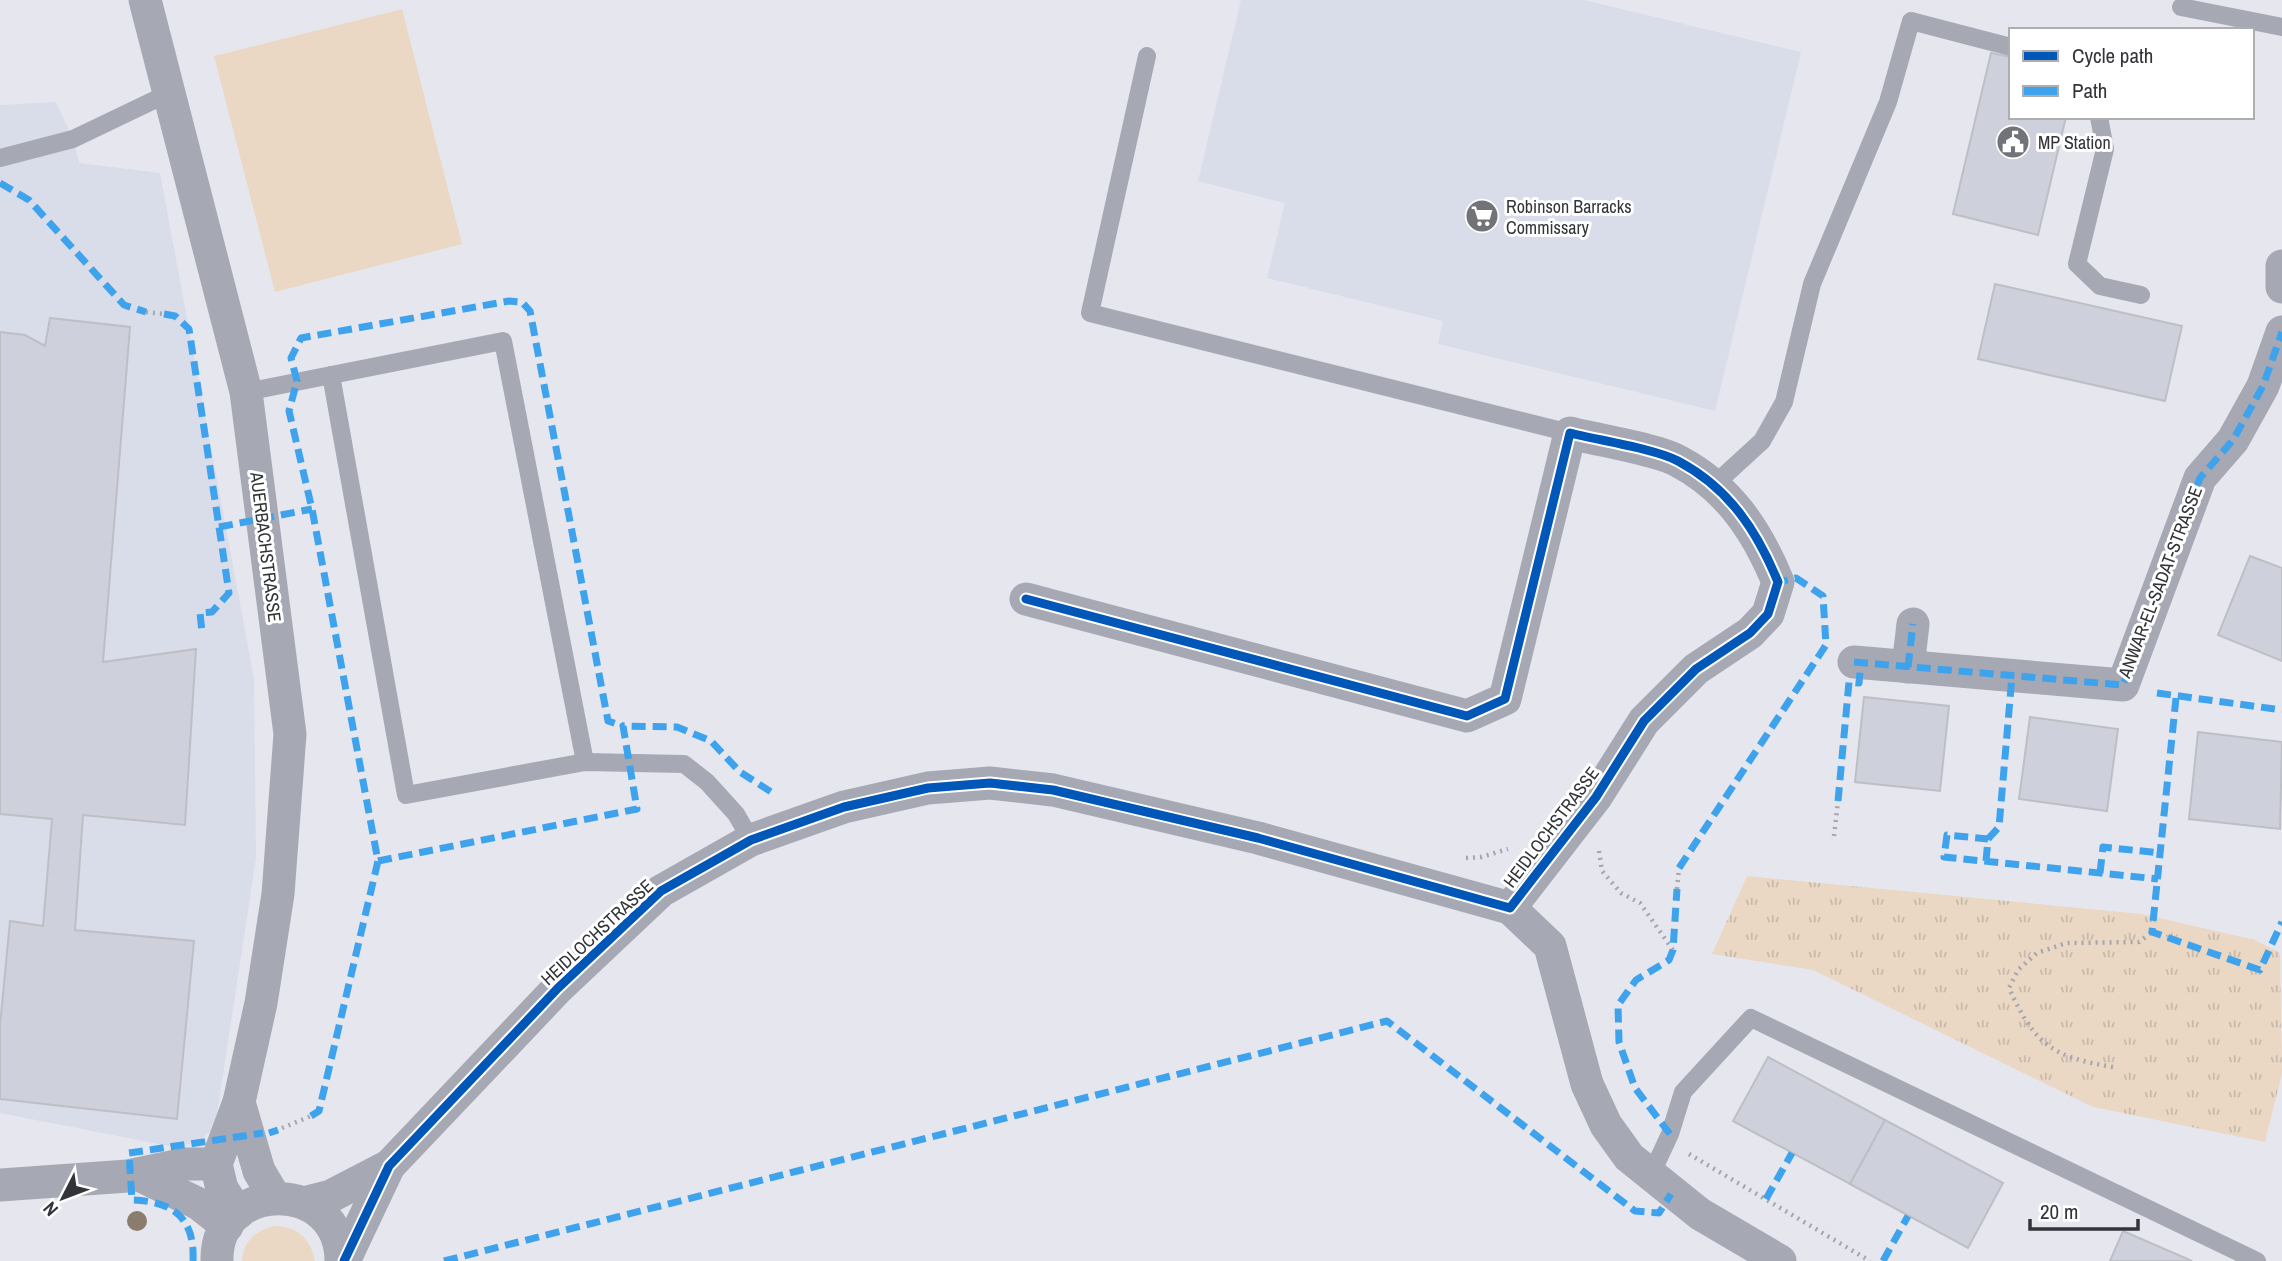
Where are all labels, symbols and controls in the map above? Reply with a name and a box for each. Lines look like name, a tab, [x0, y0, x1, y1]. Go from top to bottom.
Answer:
legend	[2009, 28, 2254, 119]
text: Cycle path	[2072, 41, 2153, 70]
text: Path	[2072, 76, 2107, 105]
public building icon: MP Station	[1994, 123, 2032, 161]
place label: MP Station	[2038, 130, 2111, 155]
place label: Robinson Barracks Commissary	[1506, 194, 1632, 240]
supermarket icon: Robinson Barracks Commissary	[1463, 197, 1501, 235]
street label: AUERBACHSTRASSE	[244, 470, 288, 623]
street label: ANWAR-EL-SADAT-STRASSE	[2112, 483, 2208, 682]
street label: HEIDLOCHSTRASSE	[1497, 762, 1605, 892]
street label: HEIDLOCHSTRASSE	[535, 873, 659, 991]
north arrow	[28, 1163, 98, 1233]
scale bar	[2030, 1188, 2138, 1232]
text: N	[37, 1196, 64, 1222]
text: 20 m	[2040, 1197, 2078, 1226]

